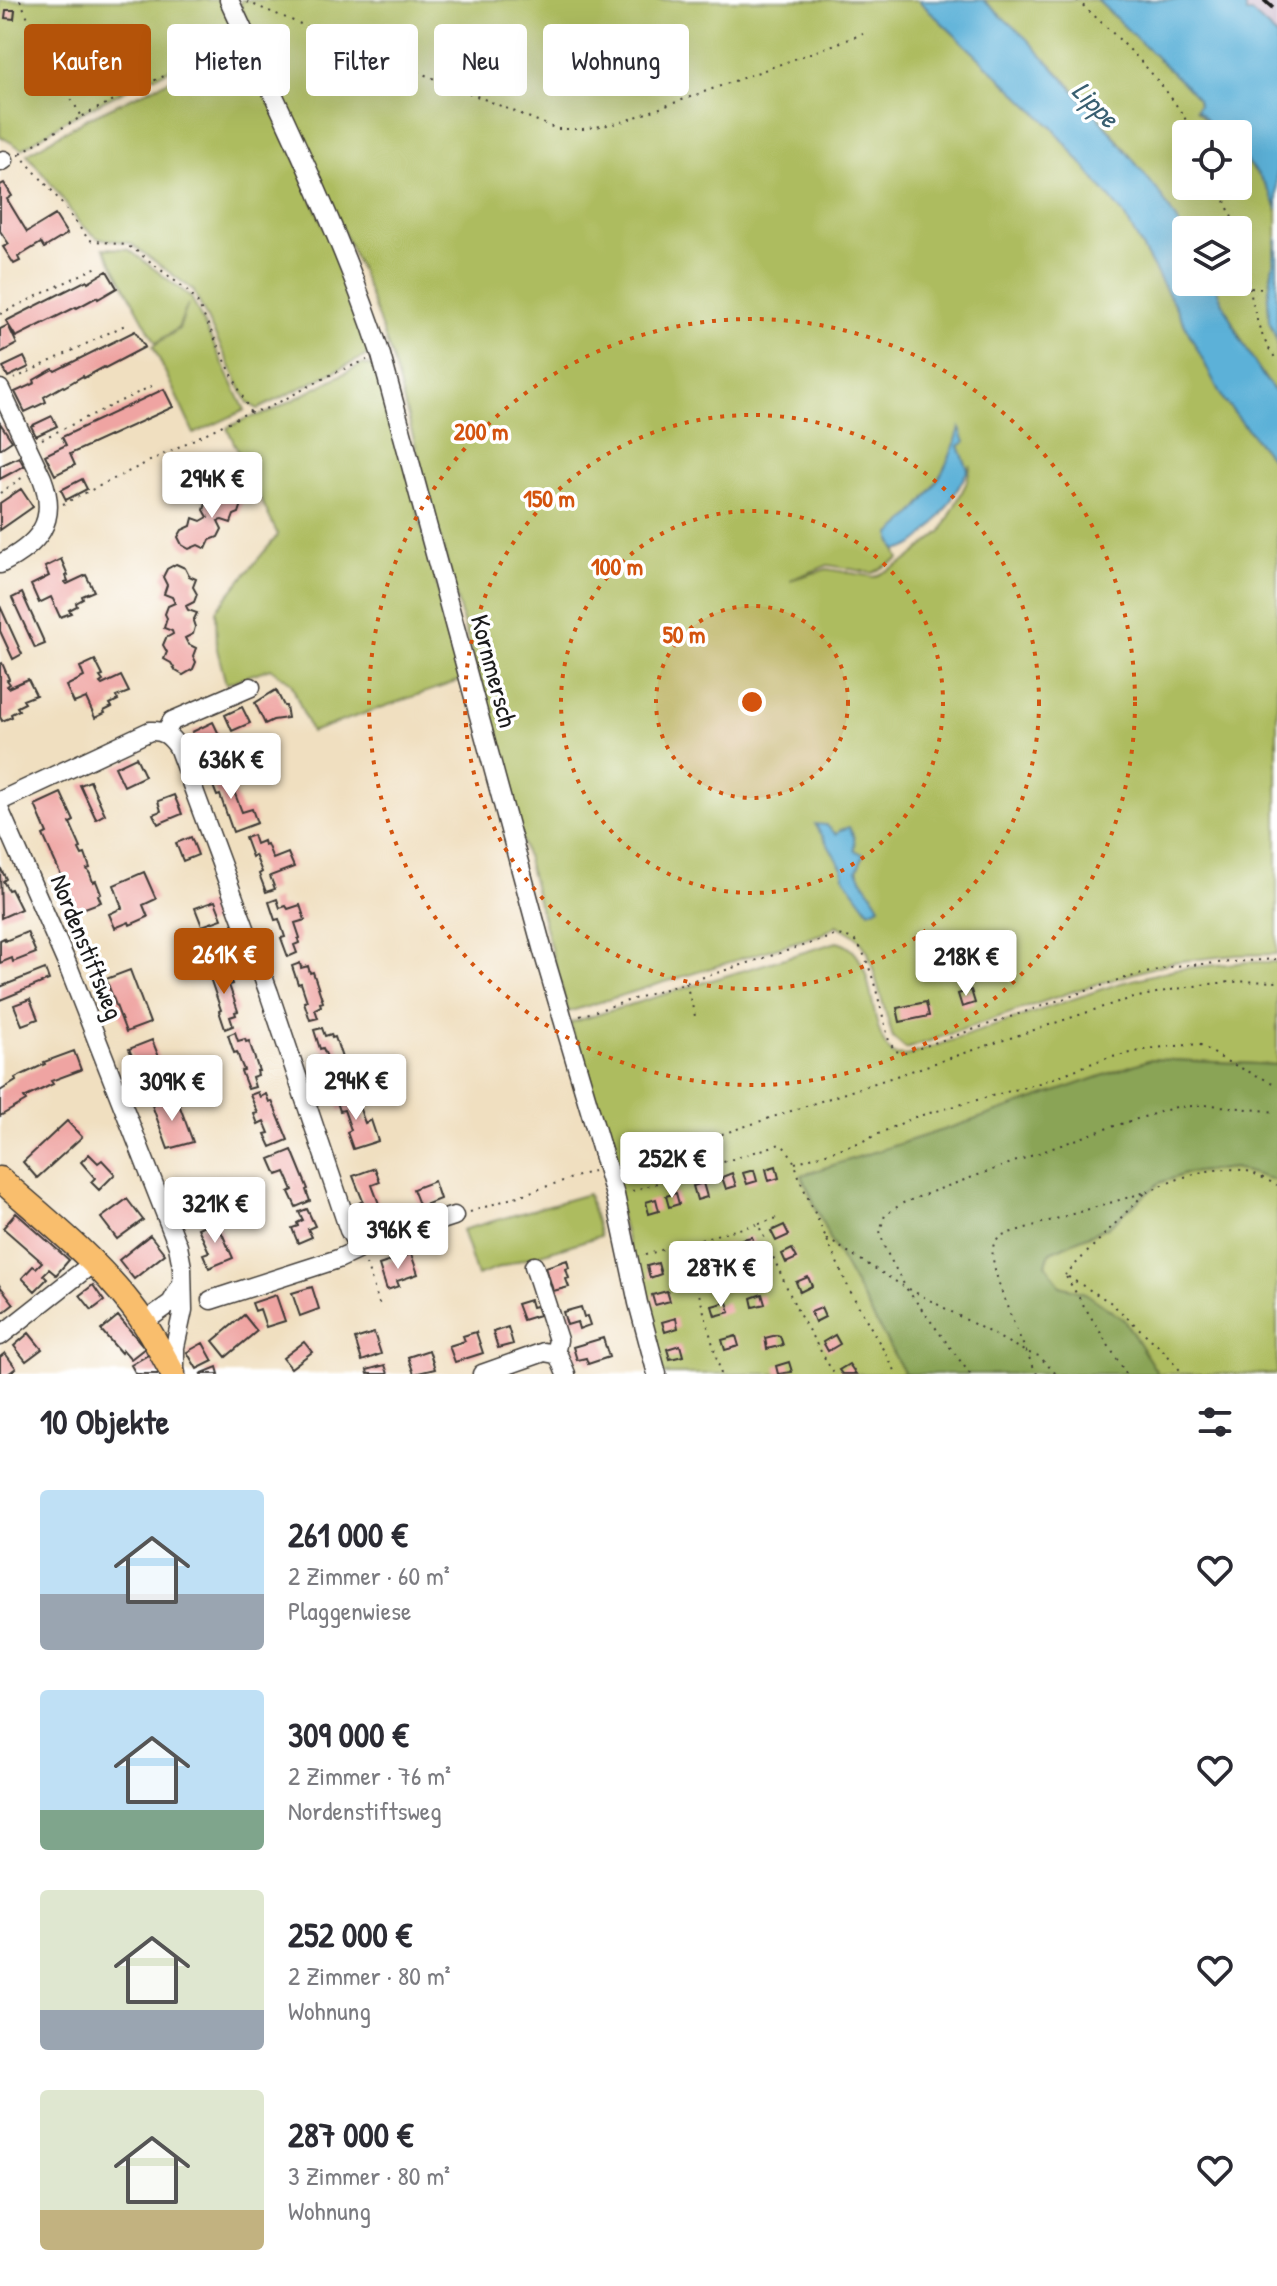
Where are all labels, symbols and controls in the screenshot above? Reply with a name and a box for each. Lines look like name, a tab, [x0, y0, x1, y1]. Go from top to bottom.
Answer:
chip: Kaufen	[24, 24, 151, 96]
chip: Mieten	[167, 24, 290, 96]
chip: Filter	[306, 24, 418, 96]
chip: Neu	[434, 24, 527, 96]
chip: Wohnung	[543, 24, 689, 96]
water label: Lippe	[1064, 72, 1129, 137]
map controls	[1172, 120, 1252, 296]
button: locate	[1172, 120, 1252, 200]
button: layers	[1172, 216, 1252, 296]
text: 200 m	[454, 415, 508, 447]
pin: 294K €	[147, 452, 277, 520]
text: 294K €	[180, 460, 244, 495]
text: 150 m	[523, 482, 575, 514]
text: 100 m	[591, 550, 643, 582]
street label: Kornmersch	[463, 611, 526, 731]
text: 50 m	[663, 618, 705, 650]
centre of rings	[738, 688, 766, 716]
pin: 636K €	[166, 733, 296, 801]
text: 636K €	[199, 741, 263, 776]
street label: Nordenstiftsweg	[42, 869, 132, 1025]
pin: 261K €	[159, 928, 289, 996]
pin: 218K €	[901, 930, 1031, 998]
text: 261K €	[192, 936, 256, 971]
text: 218K €	[934, 938, 998, 973]
pin: 294K €	[291, 1054, 421, 1122]
pin: 309K €	[107, 1055, 237, 1123]
text: 294K €	[324, 1062, 388, 1097]
text: 309K €	[140, 1063, 204, 1098]
pin: 252K €	[607, 1132, 737, 1200]
text: 252K €	[638, 1140, 706, 1175]
pin: 321K €	[150, 1177, 280, 1245]
text: 321K €	[182, 1185, 248, 1220]
pin: 396K €	[333, 1203, 463, 1271]
text: 396K €	[366, 1211, 430, 1246]
pin: 287K €	[656, 1241, 786, 1309]
text: 287K €	[687, 1249, 755, 1284]
text: 10 Objekte	[40, 1399, 169, 1445]
icon: filters	[1193, 1400, 1237, 1444]
text: 261 000 €	[288, 1512, 408, 1558]
icon: home	[104, 1522, 200, 1618]
icon: heart	[1193, 1548, 1237, 1592]
text: 2 Zimmer · 60 m²	[288, 1558, 450, 1593]
text: Plaggenwiese	[288, 1593, 411, 1628]
text: 309 000 €	[288, 1712, 409, 1758]
icon: home	[104, 1722, 200, 1818]
icon: heart	[1193, 1748, 1237, 1792]
text: 2 Zimmer · 76 m²	[288, 1758, 451, 1793]
text: Nordenstiftsweg	[288, 1793, 442, 1828]
text: 252 000 €	[288, 1912, 412, 1958]
icon: home	[104, 1922, 200, 2018]
icon: heart	[1193, 1948, 1237, 1992]
text: 2 Zimmer · 80 m²	[288, 1958, 451, 1993]
text: Wohnung	[288, 1993, 371, 2028]
text: 287 000 €	[288, 2112, 413, 2158]
icon: home	[104, 2122, 200, 2218]
icon: heart	[1193, 2148, 1237, 2192]
text: 3 Zimmer · 80 m²	[288, 2158, 450, 2193]
text: Wohnung	[288, 2193, 371, 2228]

